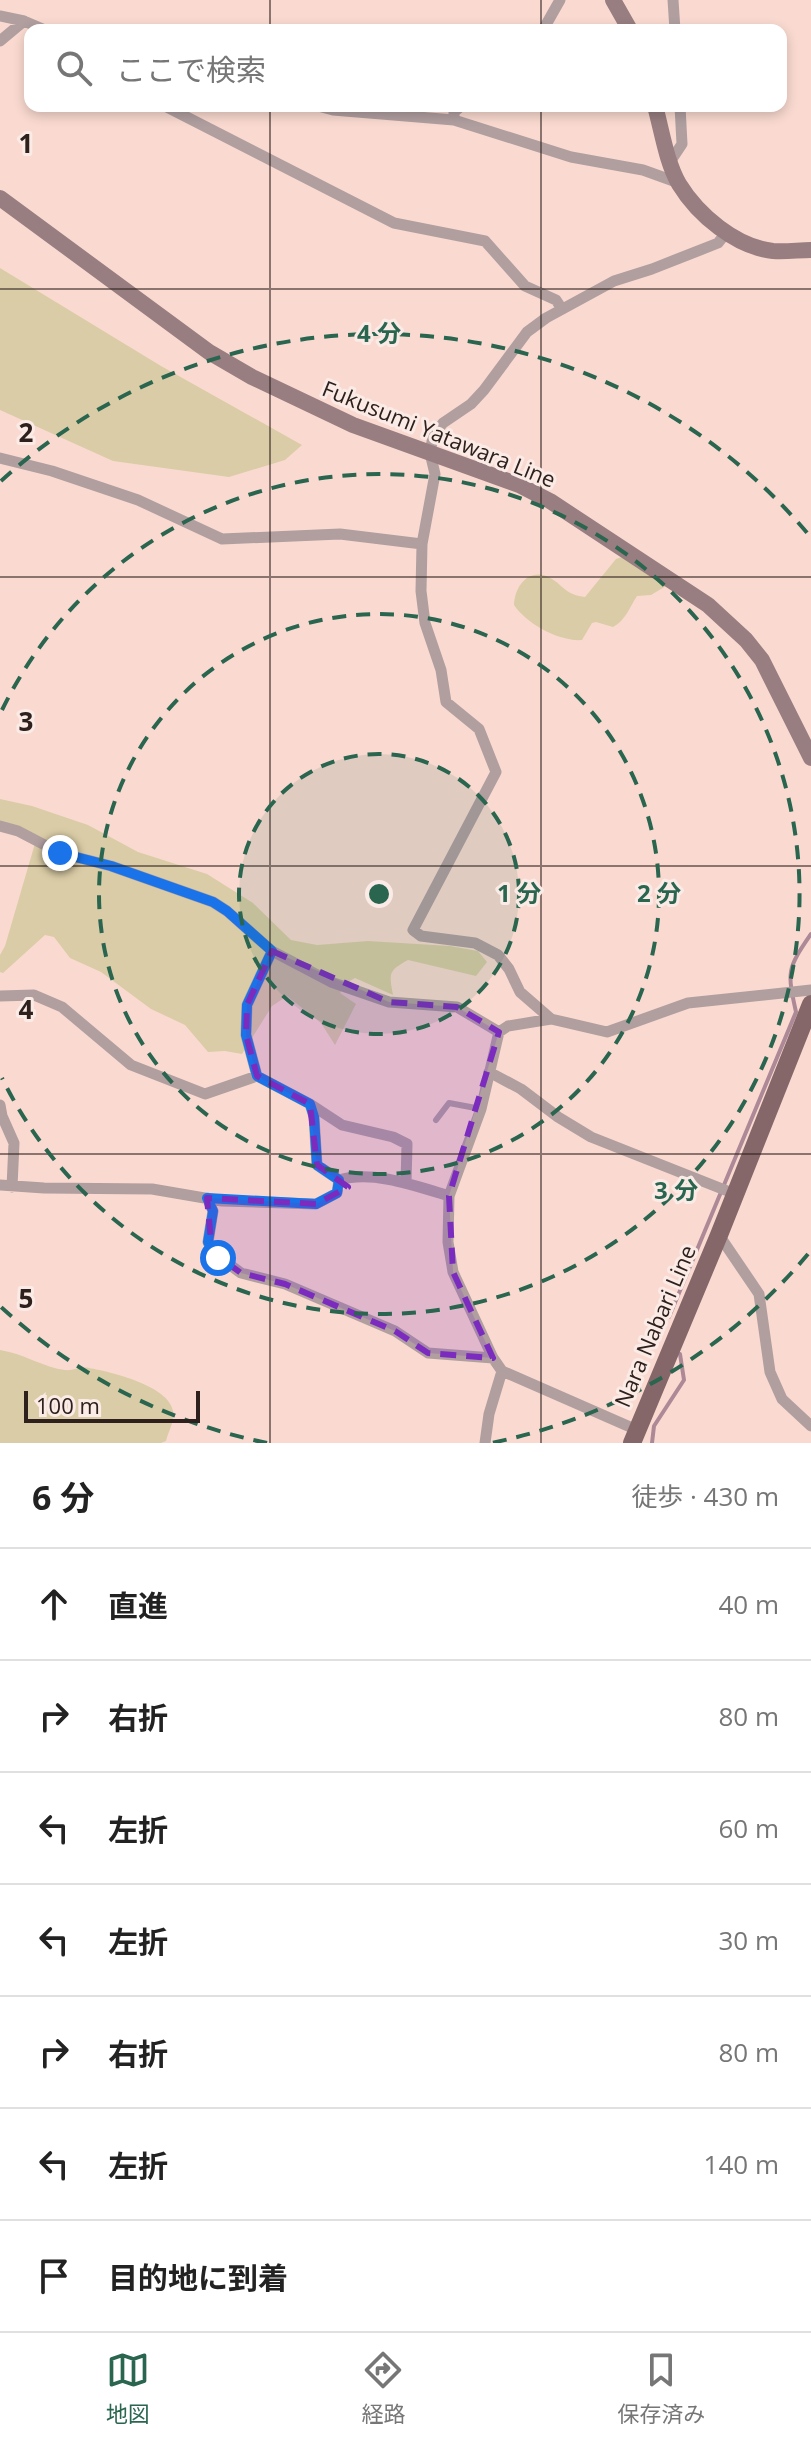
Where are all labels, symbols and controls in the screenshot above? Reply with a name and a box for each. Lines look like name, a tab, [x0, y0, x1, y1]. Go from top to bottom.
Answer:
search box	[24, 24, 787, 112]
icon: search	[52, 46, 96, 90]
text: ここで検索	[116, 49, 266, 90]
text: 1	[19, 125, 33, 161]
text: 4 分	[357, 316, 401, 349]
street label: Fukusumi Yatawara Line	[318, 372, 561, 494]
text: 2	[19, 414, 34, 450]
text: 3	[19, 703, 33, 739]
route end	[42, 835, 78, 871]
text: 1 分	[497, 876, 541, 909]
text: 2 分	[637, 876, 681, 909]
centre of rings	[365, 880, 393, 908]
text: 4	[19, 991, 34, 1027]
text: 3 分	[654, 1173, 698, 1206]
route start	[200, 1240, 236, 1276]
street label: Nara Nabari Line	[606, 1240, 702, 1411]
text: 5	[19, 1280, 33, 1316]
scale bar	[24, 1387, 200, 1423]
text: 100 m	[36, 1390, 100, 1420]
text: 6 分	[32, 1474, 94, 1520]
text: 徒歩 · 430 m	[631, 1478, 779, 1514]
icon: ahead	[32, 1582, 76, 1626]
text: 直進	[108, 1585, 168, 1626]
text: 40 m	[718, 1586, 779, 1622]
icon: right	[32, 1694, 76, 1738]
text: 右折	[108, 1697, 168, 1738]
text: 80 m	[718, 1698, 779, 1734]
icon: left	[32, 1806, 76, 1850]
text: 左折	[108, 1809, 168, 1850]
text: 60 m	[718, 1810, 779, 1846]
icon: left	[32, 1918, 76, 1962]
text: 左折	[108, 1921, 168, 1962]
text: 30 m	[718, 1922, 779, 1958]
icon: right	[32, 2030, 76, 2074]
text: 右折	[108, 2033, 168, 2074]
text: 80 m	[718, 2034, 779, 2070]
icon: left	[32, 2142, 76, 2186]
text: 左折	[108, 2145, 168, 2186]
text: 140 m	[704, 2146, 779, 2182]
icon: arrive	[32, 2254, 76, 2298]
text: 目的地に到着	[108, 2257, 288, 2298]
tab: 地図	[106, 2348, 150, 2428]
tab: 経路	[361, 2348, 405, 2428]
tab: 保存済み	[617, 2348, 705, 2428]

